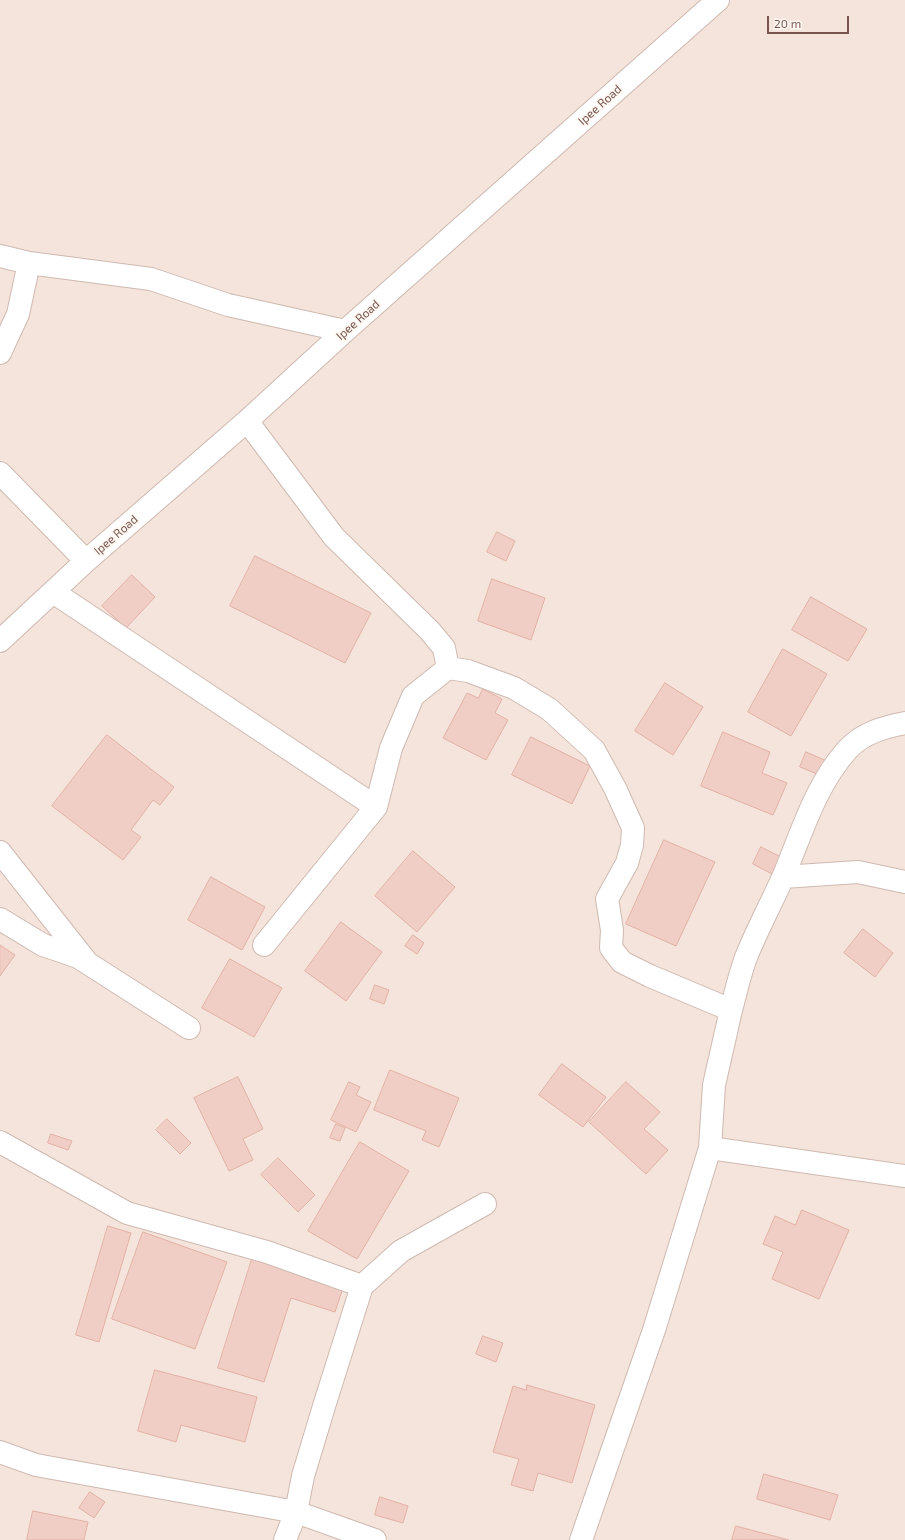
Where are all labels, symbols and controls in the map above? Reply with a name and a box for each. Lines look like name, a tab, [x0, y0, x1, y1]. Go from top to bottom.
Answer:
scale bar	[769, 8, 851, 34]
text: 20 m	[774, 16, 801, 30]
street label: Ipee Road	[575, 82, 625, 128]
street label: Ipee Road	[333, 297, 383, 343]
street label: Ipee Road	[91, 512, 141, 558]

